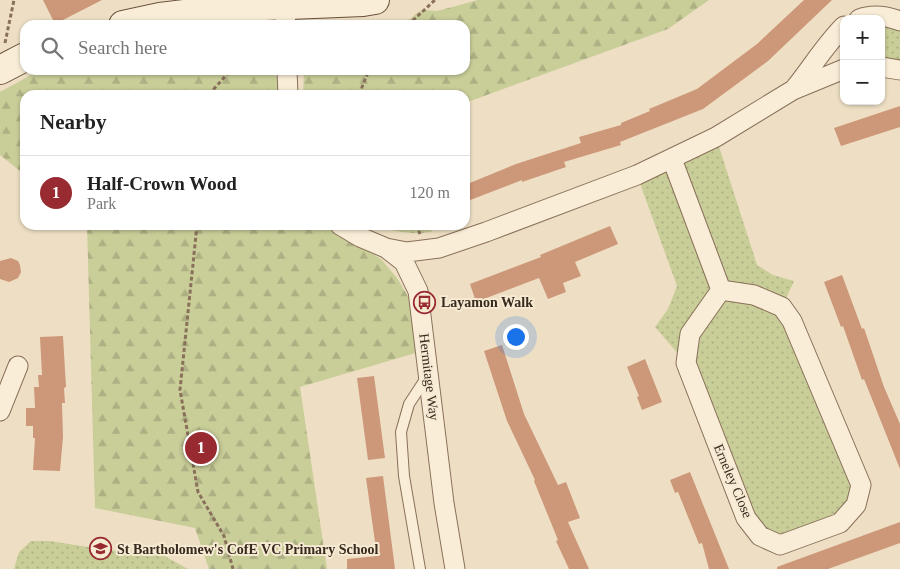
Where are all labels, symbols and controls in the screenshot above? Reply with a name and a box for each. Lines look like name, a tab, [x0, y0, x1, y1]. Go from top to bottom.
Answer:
map controls	[840, 15, 885, 105]
button: +	[840, 15, 885, 60]
search box	[20, 20, 470, 75]
icon: search	[38, 34, 66, 62]
text: Search here	[78, 37, 167, 58]
button: −	[840, 60, 885, 105]
text: Nearby	[40, 110, 107, 134]
text: Half-Crown Wood	[87, 173, 237, 194]
text: 1	[52, 184, 60, 201]
text: 120 m	[410, 184, 450, 201]
text: Park	[87, 195, 116, 212]
bus stop icon: Layamon Walk	[413, 290, 437, 314]
place label: Layamon Walk	[441, 295, 533, 310]
your location	[503, 324, 529, 350]
street label: Hermitage Way	[416, 333, 442, 421]
pin: 1	[185, 429, 217, 467]
street label: Erneley Close	[711, 442, 755, 520]
school or university icon: St Bartholomew's CofE VC Primary School	[89, 537, 113, 561]
place label: St Bartholomew's CofE VC Primary School	[117, 542, 379, 557]

